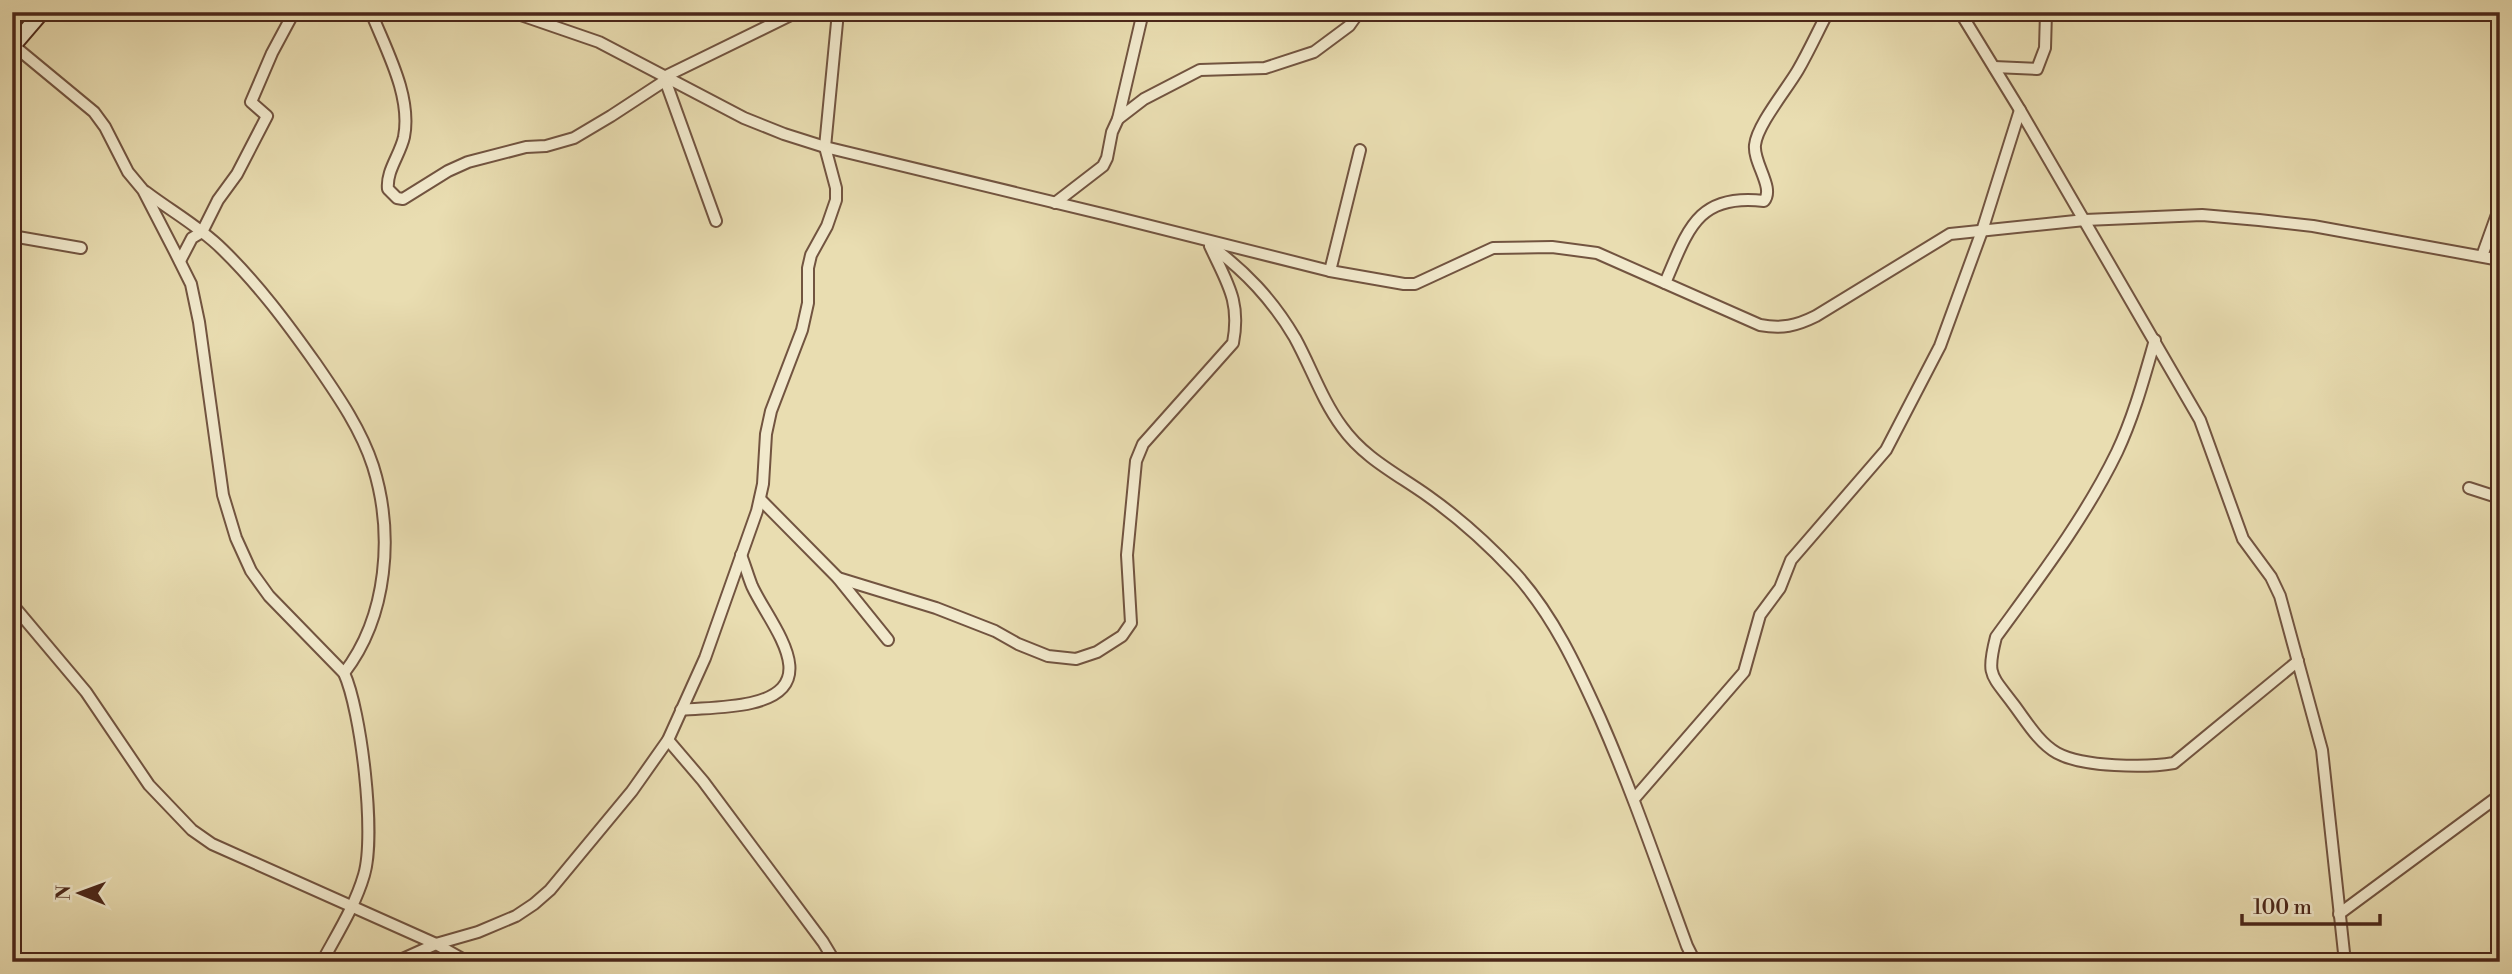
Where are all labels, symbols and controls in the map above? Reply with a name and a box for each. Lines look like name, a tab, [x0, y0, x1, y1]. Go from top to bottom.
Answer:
north arrow	[46, 858, 116, 928]
scale bar	[2242, 883, 2381, 927]
text: N	[52, 885, 76, 900]
text: 100 m	[2253, 895, 2312, 921]

